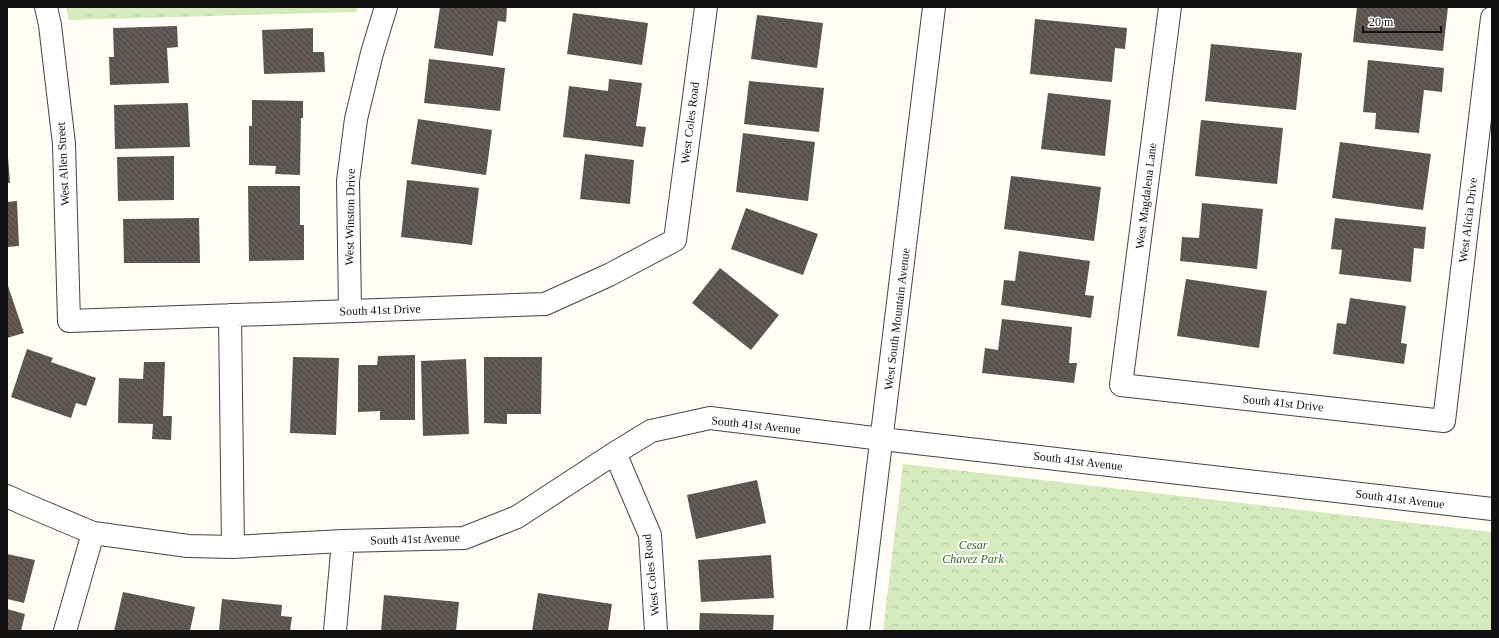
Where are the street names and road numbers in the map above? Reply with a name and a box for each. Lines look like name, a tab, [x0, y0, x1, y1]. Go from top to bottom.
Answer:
street label: West Coles Road	[678, 81, 702, 165]
street label: West Allen Street	[54, 121, 72, 206]
street label: West Magdalena Lane	[1133, 142, 1159, 250]
street label: West Winston Drive	[342, 168, 358, 266]
street label: West Alicia Drive	[1456, 177, 1480, 263]
street label: West South Mountain Avenue	[881, 247, 913, 391]
street label: South 41st Drive	[339, 302, 421, 318]
street label: South 41st Drive	[1242, 392, 1324, 414]
street label: South 41st Avenue	[711, 413, 801, 437]
street label: South 41st Avenue	[1033, 449, 1123, 473]
street label: South 41st Avenue	[1355, 487, 1445, 511]
street label: South 41st Avenue	[370, 530, 460, 548]
street label: West Coles Road	[640, 533, 662, 617]

